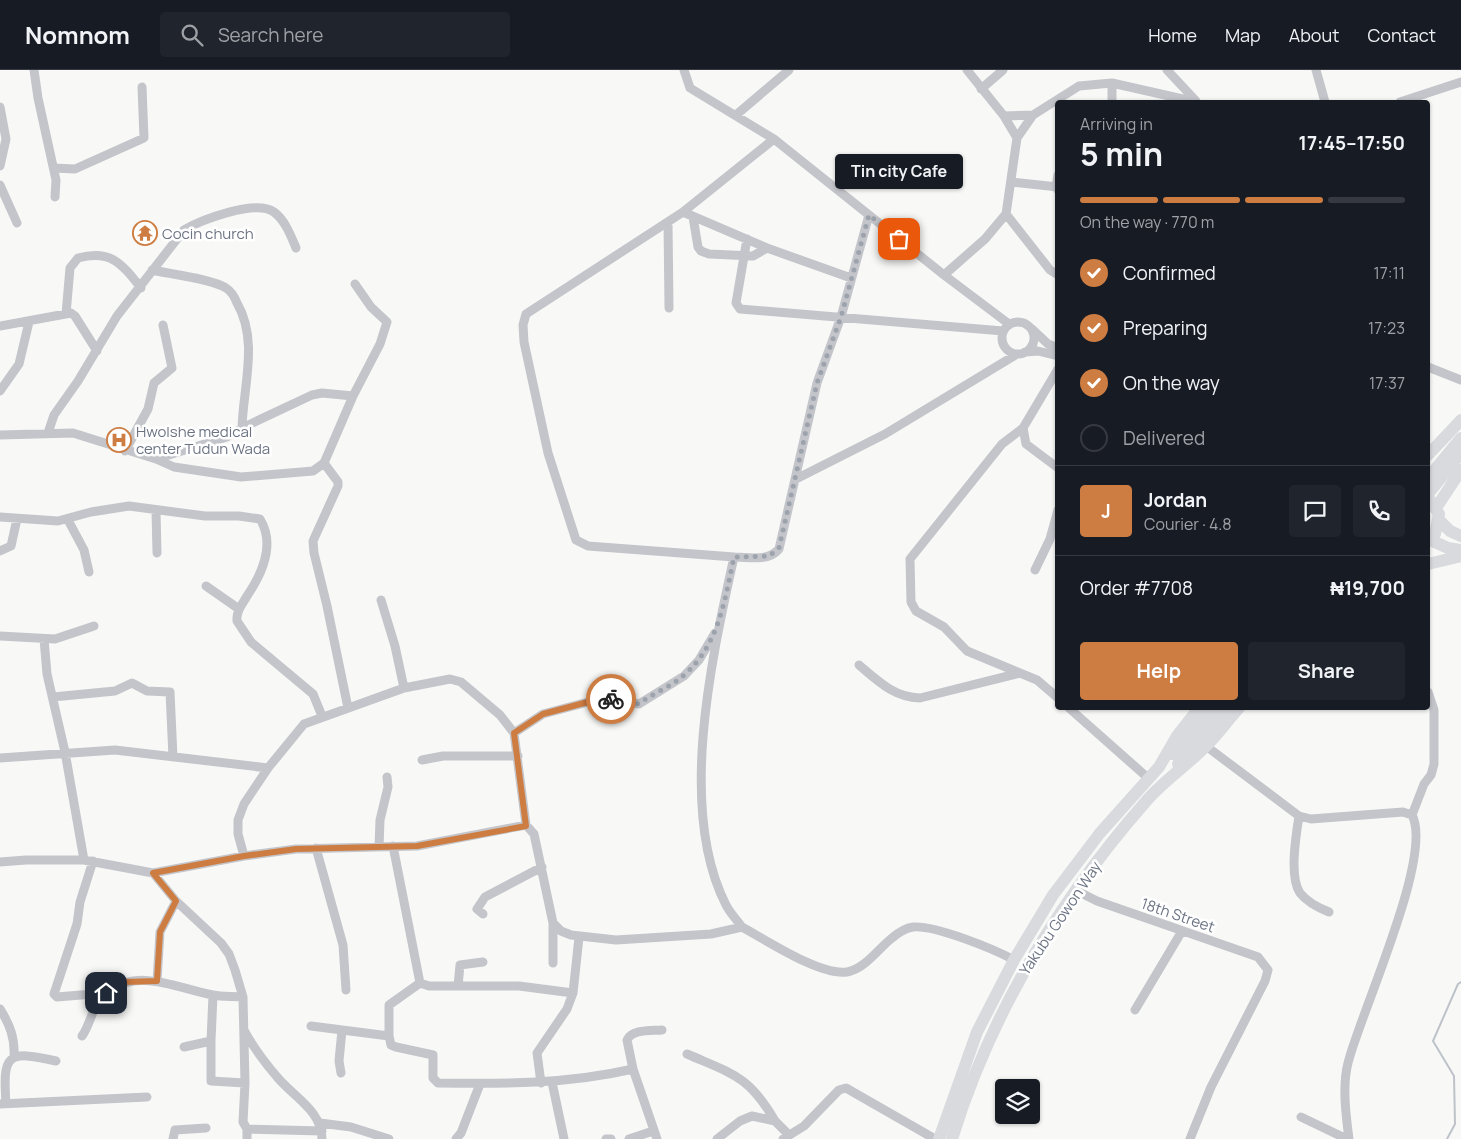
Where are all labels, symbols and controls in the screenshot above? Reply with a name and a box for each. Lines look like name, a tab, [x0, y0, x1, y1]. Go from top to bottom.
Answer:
search box	[160, 12, 510, 57]
text: Nomnom	[25, 18, 130, 51]
icon: search	[178, 21, 206, 49]
text: Search here	[218, 22, 323, 48]
text: Home	[1148, 23, 1197, 47]
text: Map	[1225, 23, 1261, 47]
text: About	[1289, 23, 1339, 47]
text: Contact	[1367, 23, 1436, 47]
text: Arriving in	[1080, 113, 1153, 135]
text: 17:45–17:50	[1299, 130, 1405, 156]
text: 5 min	[1080, 132, 1163, 176]
callout: Tin city Cafe	[835, 154, 963, 189]
text: Tin city Cafe	[851, 160, 947, 182]
text: On the way · 770 m	[1080, 211, 1214, 233]
pin	[878, 218, 920, 260]
temple icon: Cocin church	[132, 220, 158, 246]
place label: Cocin church	[162, 223, 254, 244]
icon: bag	[885, 225, 913, 253]
icon: check	[1080, 259, 1108, 287]
text: Confirmed	[1123, 260, 1216, 286]
text: 17:11	[1373, 262, 1405, 284]
icon: check	[1080, 314, 1108, 342]
text: Preparing	[1123, 315, 1208, 341]
text: 17:23	[1368, 317, 1405, 339]
icon: check	[1080, 369, 1108, 397]
text: On the way	[1123, 370, 1220, 396]
text: 17:37	[1369, 372, 1405, 394]
place label: Hwolshe medical center Tudun Wada	[136, 421, 270, 459]
text: Delivered	[1123, 425, 1205, 451]
hospital icon: Hwolshe medical center Tudun Wada	[106, 427, 132, 453]
button: chat	[1289, 485, 1341, 537]
button: phone	[1353, 485, 1405, 537]
text: Jordan	[1144, 487, 1207, 513]
text: J	[1101, 498, 1111, 524]
text: Courier · 4.8	[1144, 513, 1232, 535]
text: Order #7708	[1080, 575, 1193, 601]
text: ₦19,700	[1330, 575, 1405, 601]
button: Help	[1080, 642, 1238, 700]
button: Share	[1248, 642, 1405, 700]
courier	[586, 674, 636, 724]
icon: bike	[597, 685, 625, 713]
street label: Yakubu Gowon Way	[1014, 857, 1106, 979]
street label: 18th Street	[1138, 893, 1218, 937]
pin	[85, 972, 127, 1014]
icon: home	[92, 979, 120, 1007]
map controls	[995, 1079, 1040, 1124]
button: layers	[995, 1079, 1040, 1124]

